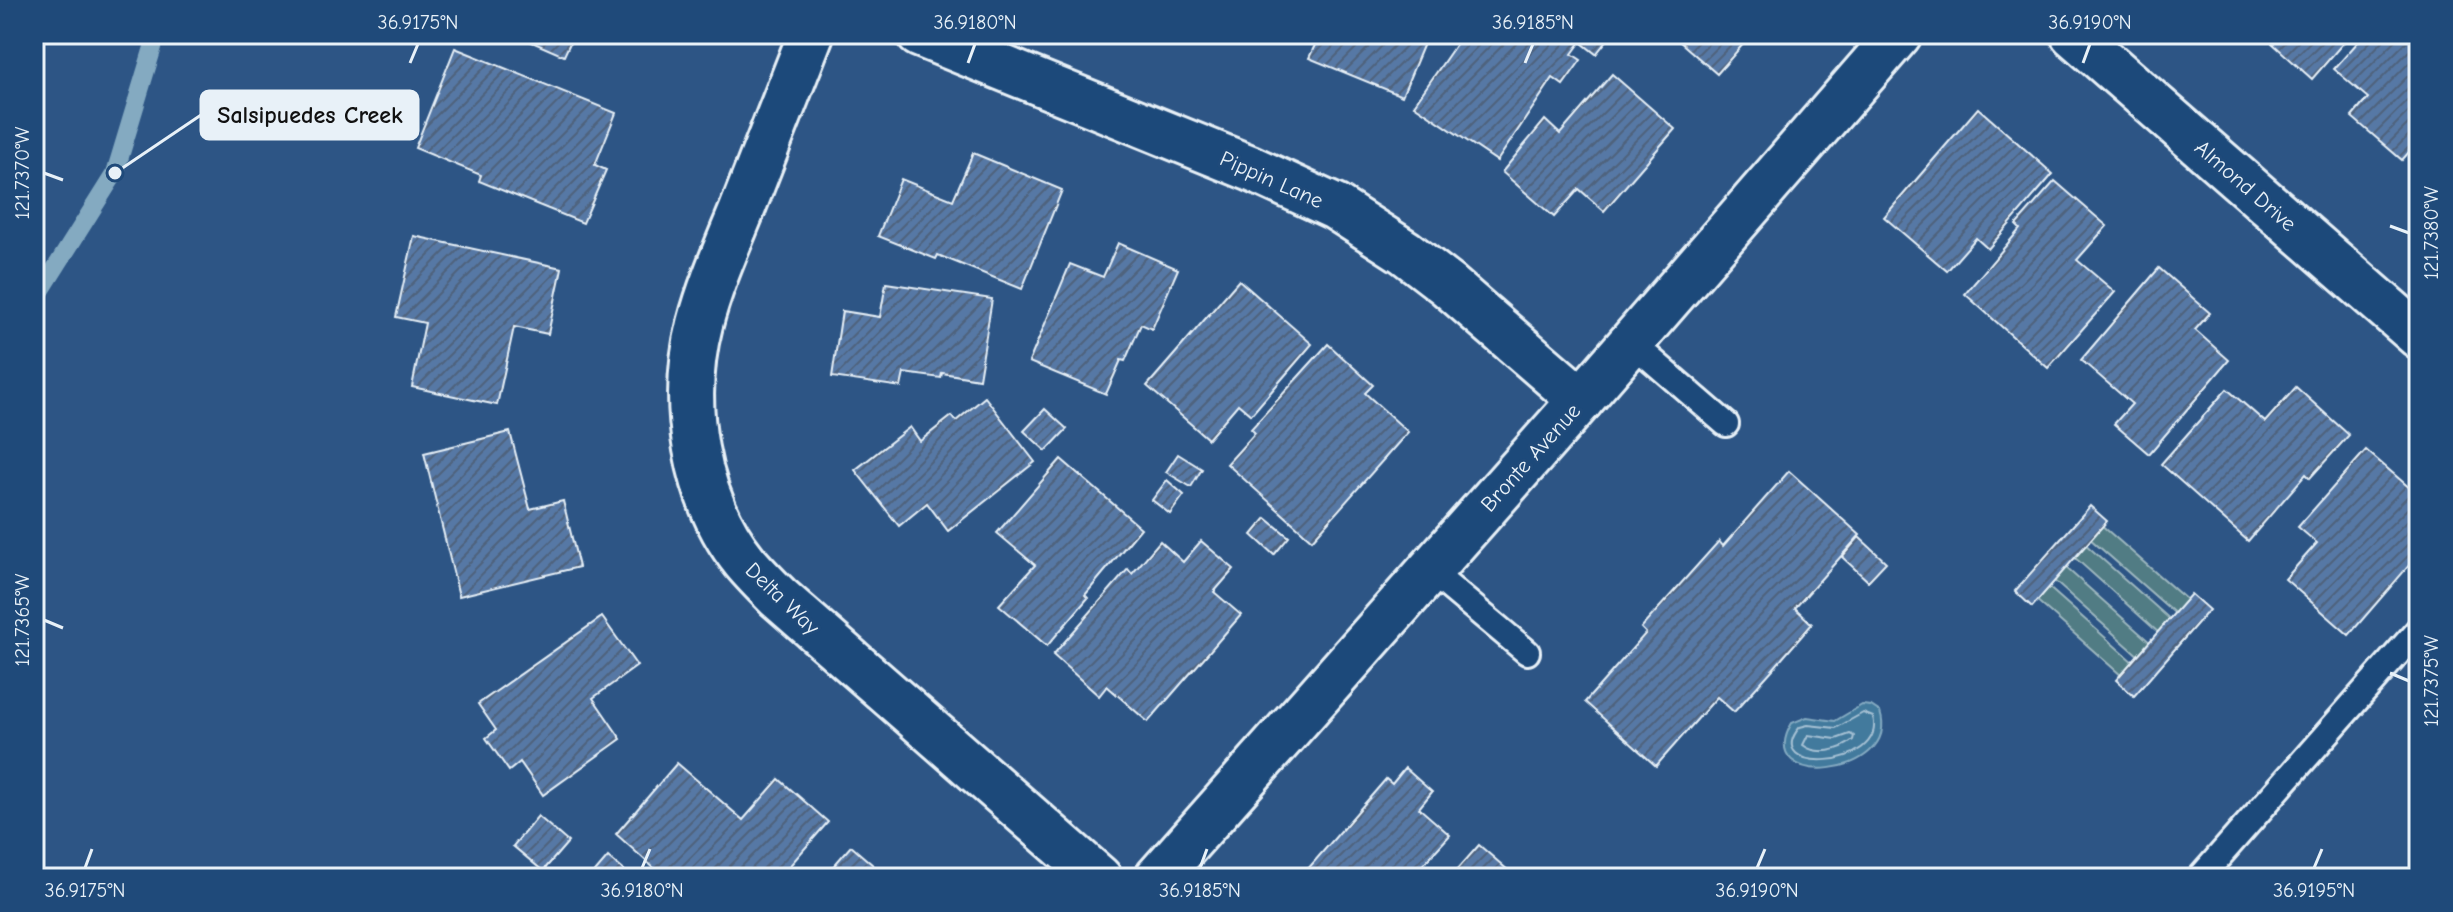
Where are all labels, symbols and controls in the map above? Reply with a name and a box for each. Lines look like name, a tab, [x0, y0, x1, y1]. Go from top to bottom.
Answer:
text: 36.9175°N	[378, 11, 458, 34]
text: 36.9180°N	[933, 11, 1017, 34]
text: 36.9185°N	[1492, 11, 1574, 34]
text: 36.9190°N	[2048, 11, 2132, 34]
callout: Salsipuedes Creek	[201, 91, 418, 139]
text: Salsipuedes Creek	[217, 101, 403, 129]
text: 121.7370°W	[11, 126, 34, 219]
street label: Almond Drive	[2189, 135, 2301, 237]
street label: Pippin Lane	[1216, 146, 1327, 214]
text: 121.7380°W	[2420, 185, 2443, 280]
street label: Bronte Avenue	[1475, 398, 1586, 517]
street label: Delta Way	[740, 557, 825, 640]
text: 121.7365°W	[11, 573, 34, 666]
text: 121.7375°W	[2420, 635, 2443, 727]
text: 36.9175°N	[45, 879, 125, 902]
text: 36.9180°N	[600, 879, 684, 902]
text: 36.9185°N	[1159, 879, 1241, 902]
text: 36.9190°N	[1715, 879, 1799, 902]
text: 36.9195°N	[2273, 879, 2355, 902]

